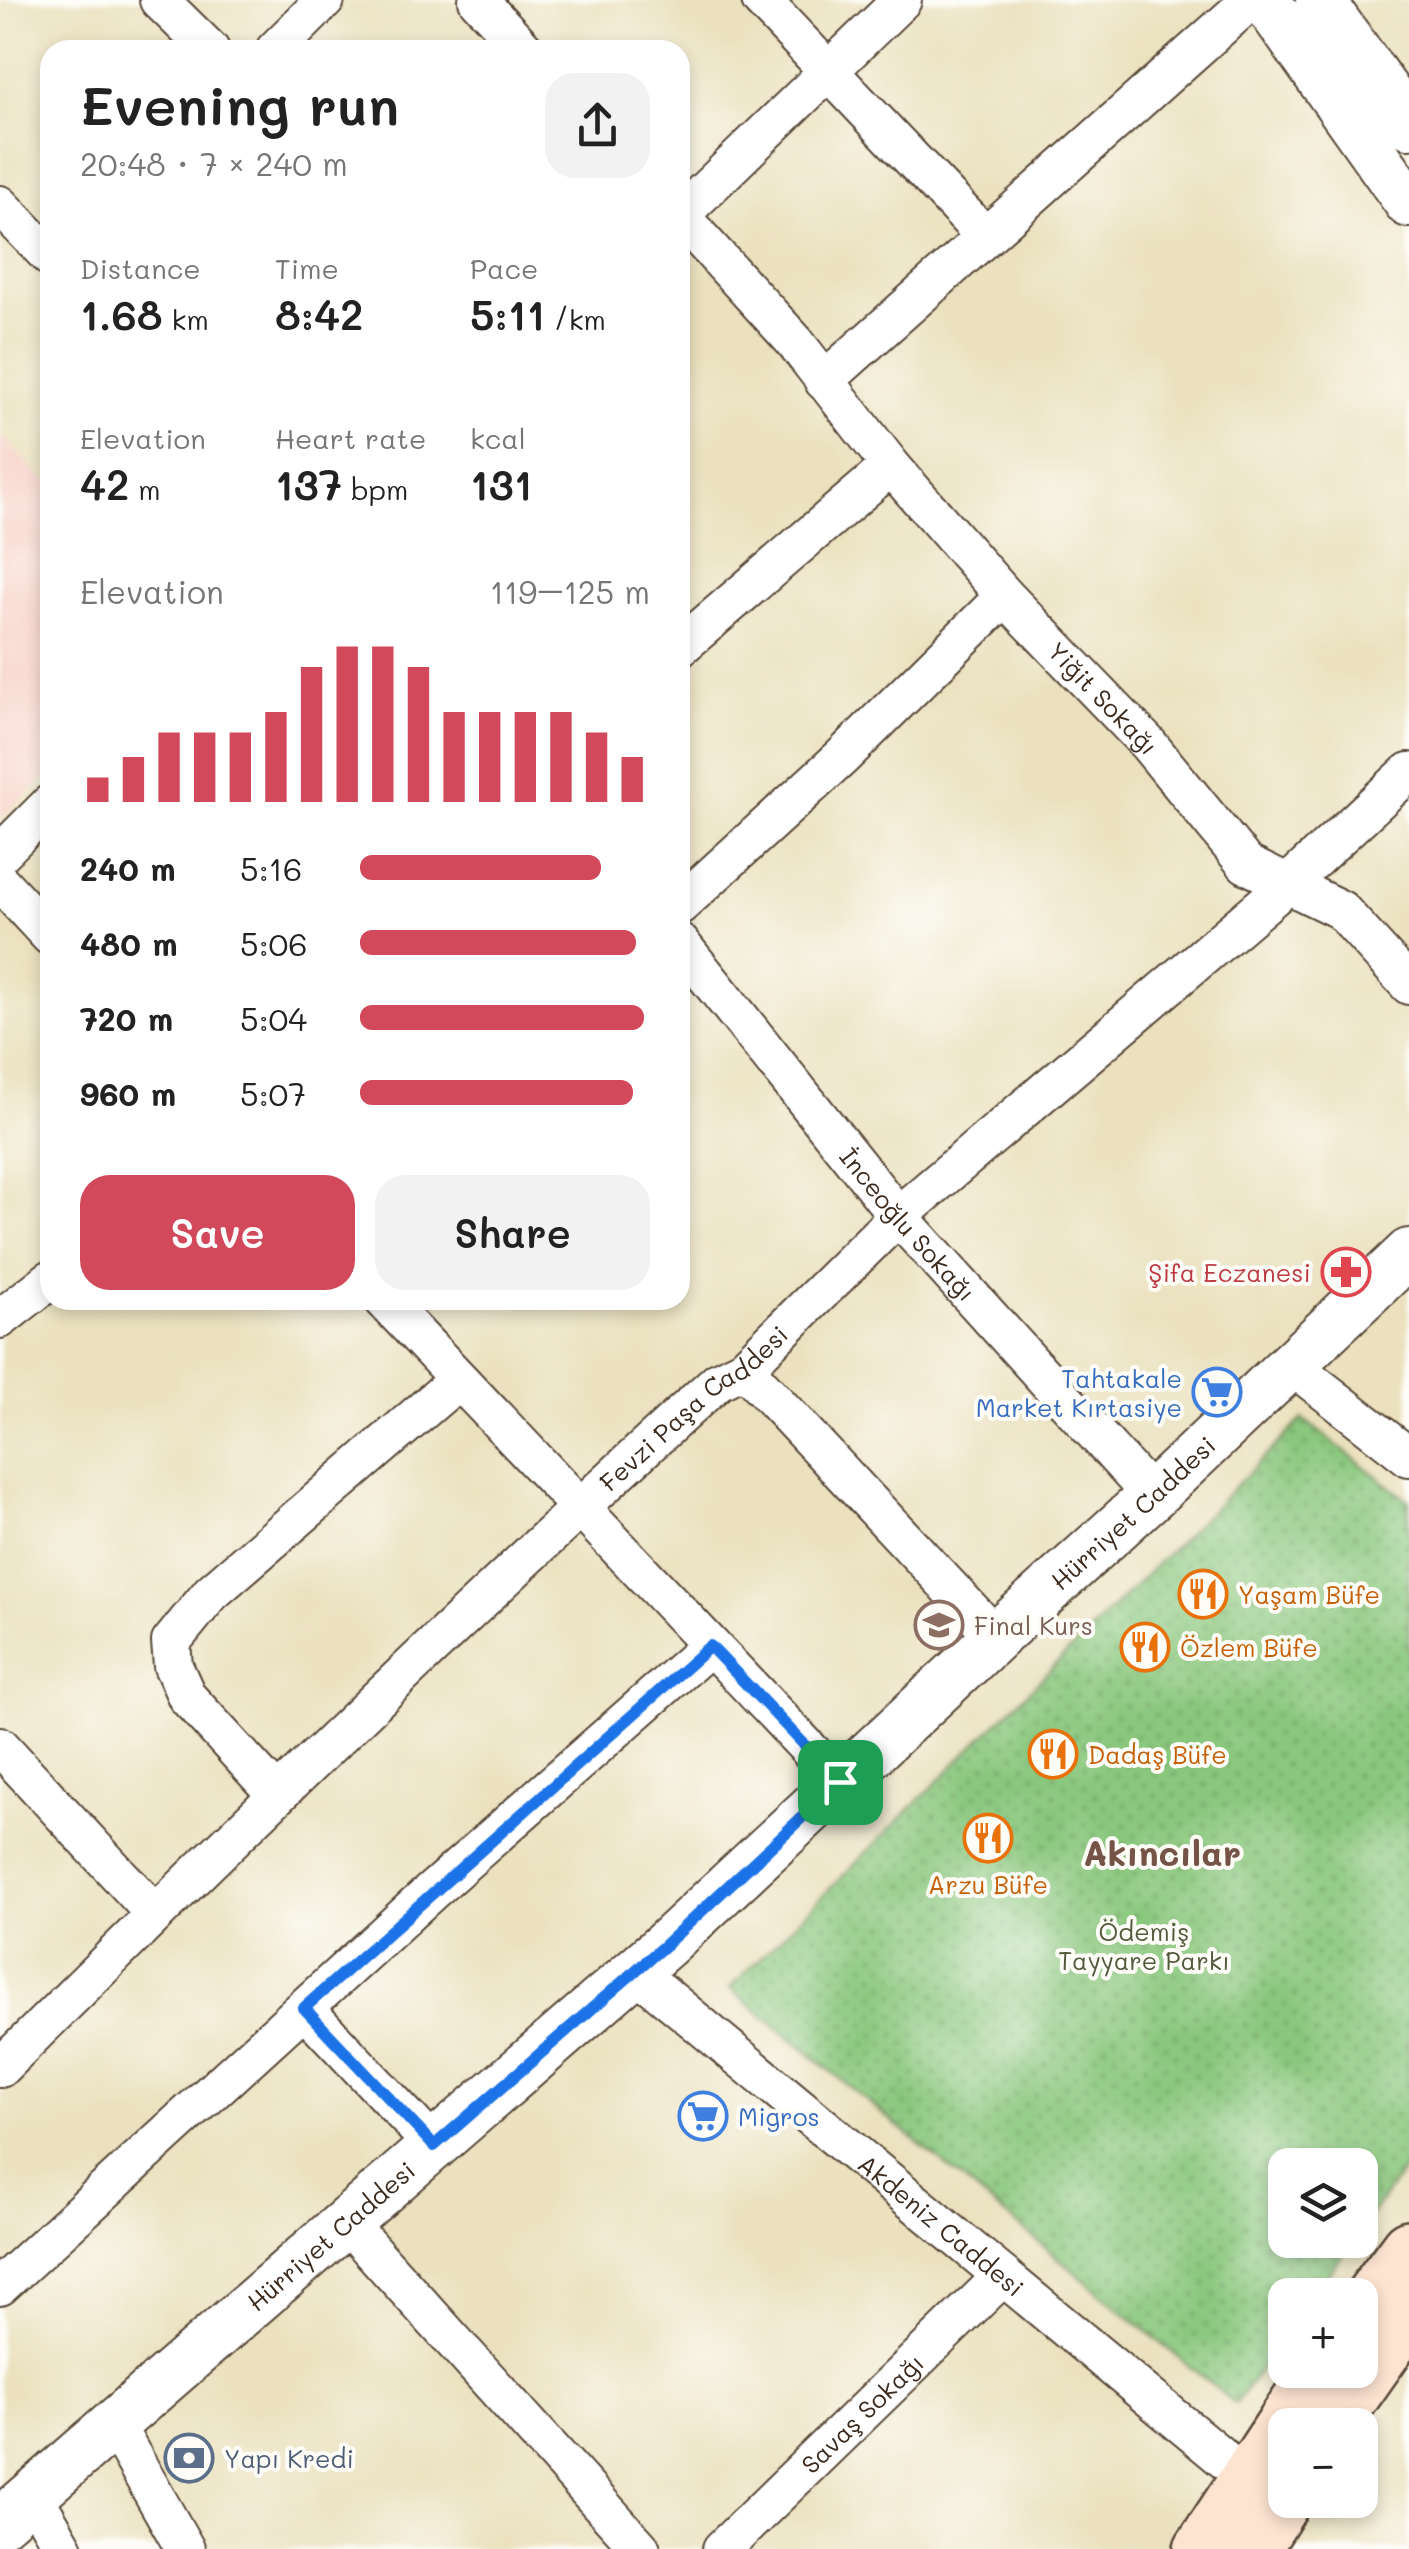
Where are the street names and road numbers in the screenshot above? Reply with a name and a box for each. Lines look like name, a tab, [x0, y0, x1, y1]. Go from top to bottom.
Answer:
street label: Yiğit Sokağı	[1041, 634, 1166, 761]
street label: İnceoğlu Sokağı	[833, 1141, 983, 1307]
street label: Fevzi Paşa Caddesi	[592, 1318, 794, 1498]
street label: Hürriyet Caddesi	[1044, 1429, 1222, 1596]
street label: Akdeniz Caddesi	[852, 2147, 1031, 2303]
street label: Hürriyet Caddesi	[240, 2154, 421, 2317]
street label: Savaş Sokağı	[794, 2346, 930, 2480]

